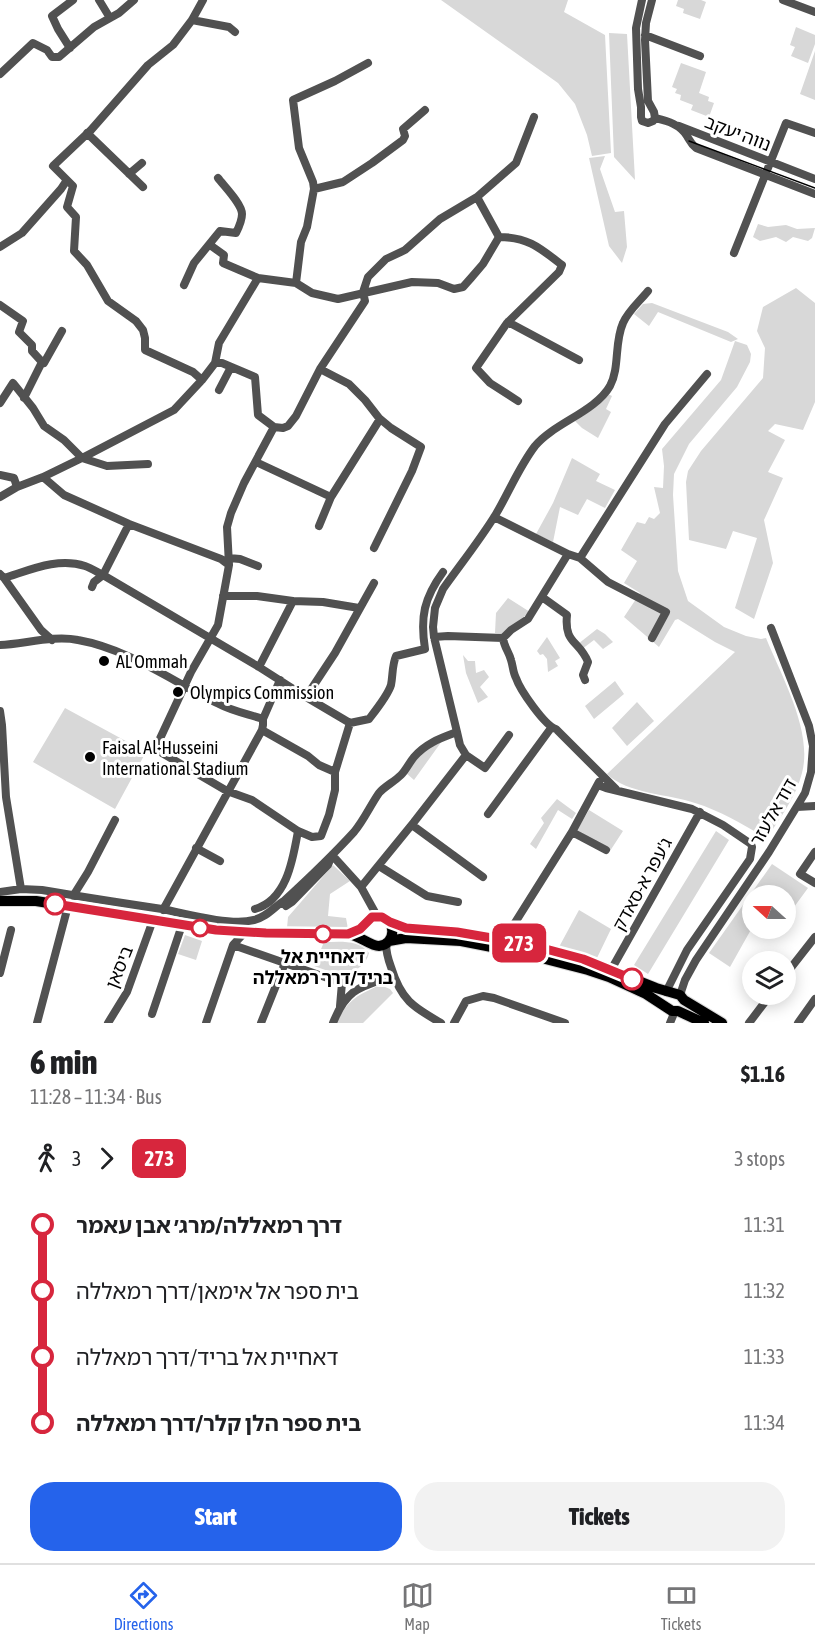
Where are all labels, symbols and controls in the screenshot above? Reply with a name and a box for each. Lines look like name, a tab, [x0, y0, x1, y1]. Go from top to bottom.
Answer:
street label: נווה יעקב	[702, 111, 774, 155]
place label: AL Ommah	[116, 651, 188, 672]
marker: AL Ommah	[97, 654, 111, 668]
place label: Olympics Commission	[190, 682, 334, 703]
marker: Olympics Commission	[171, 685, 185, 699]
place label: Faisal Al-Husseini International Stadium	[102, 737, 248, 779]
marker: Faisal Al-Husseini International Stadium	[83, 750, 97, 764]
street label: דוד אלעזר	[745, 774, 801, 849]
street label: ג'עפר א-סאדק	[608, 834, 676, 934]
north arrow	[742, 885, 796, 939]
map controls	[742, 885, 796, 1005]
unlabelled marker	[44, 893, 66, 915]
unlabelled marker	[191, 919, 209, 937]
line badge: 273	[484, 924, 554, 962]
marker: דאחיית אל בריד/דרך רמאללה	[314, 925, 332, 943]
text: 273	[504, 931, 534, 955]
street label: ביסאן	[101, 943, 137, 991]
place label: דאחיית אל בריד/דרך רמאללה	[253, 946, 393, 988]
button: layers	[742, 951, 796, 1005]
unlabelled marker	[621, 968, 643, 990]
text: 6 min	[30, 1043, 97, 1081]
text: $1.16	[741, 1061, 785, 1087]
text: 11:28 – 11:34 · Bus	[30, 1085, 162, 1108]
icon: walk	[30, 1142, 63, 1175]
icon: forward	[90, 1142, 123, 1175]
text: 273	[144, 1146, 174, 1170]
text: 3	[72, 1147, 81, 1170]
text: 3 stops	[734, 1147, 785, 1170]
text: דרך רמאללה/מרג׳ אבן עאמר	[76, 1212, 342, 1238]
text: 11:31	[744, 1213, 785, 1236]
text: בית ספר אל אימאן/דרך רמאללה	[76, 1278, 359, 1304]
text: 11:32	[744, 1279, 785, 1302]
text: דאחיית אל בריד/דרך רמאללה	[76, 1344, 338, 1370]
text: 11:33	[744, 1345, 785, 1368]
text: בית ספר הלן קלר/דרך רמאללה	[76, 1410, 361, 1436]
text: 11:34	[744, 1411, 785, 1434]
button: Start	[30, 1482, 402, 1551]
button: Tickets	[414, 1482, 785, 1551]
tab: Directions	[114, 1579, 173, 1633]
tab: Map	[401, 1579, 434, 1633]
tab: Tickets	[661, 1579, 701, 1633]

